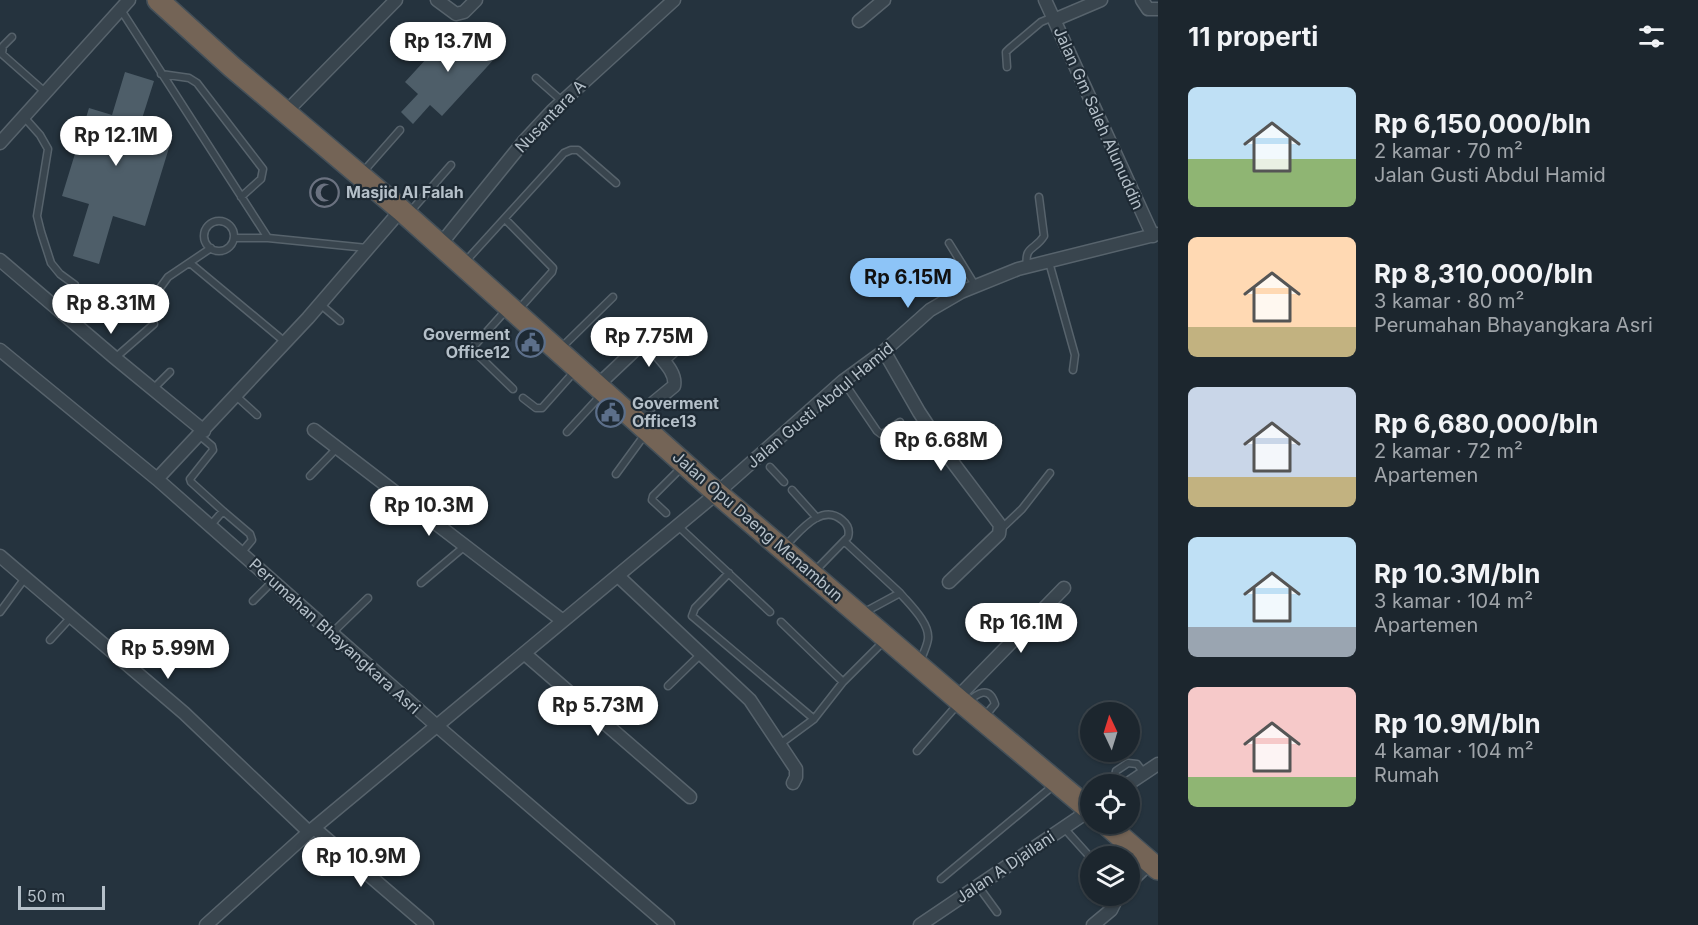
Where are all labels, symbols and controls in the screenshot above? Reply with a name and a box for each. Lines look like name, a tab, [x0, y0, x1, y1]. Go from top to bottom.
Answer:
icon: filters	[1635, 20, 1668, 53]
text: 11 properti	[1188, 21, 1318, 52]
pin: Rp 13.7M	[386, 22, 510, 73]
street label: Jalan Gm Saleh Alunuddin	[1050, 23, 1148, 213]
text: Rp 13.7M	[404, 29, 492, 53]
street label: Nusantara A	[510, 76, 590, 156]
text: Rp 6,150,000/bln	[1374, 108, 1591, 139]
icon: home	[1236, 111, 1308, 183]
pin: Rp 12.1M	[54, 116, 178, 167]
text: Rp 12.1M	[74, 123, 158, 147]
text: 2 kamar · 70 m²	[1374, 139, 1523, 163]
text: Jalan Gusti Abdul Hamid	[1374, 163, 1606, 187]
mosque icon: Masjid Al Falah	[309, 176, 341, 208]
place label: Masjid Al Falah	[346, 182, 464, 202]
pin: Rp 6.15M	[846, 258, 970, 309]
text: Rp 8,310,000/bln	[1374, 258, 1593, 289]
icon: home	[1236, 261, 1308, 333]
text: Rp 6.15M	[864, 265, 952, 289]
pin: Rp 8.31M	[49, 284, 173, 335]
text: 3 kamar · 80 m²	[1374, 289, 1524, 313]
text: Rp 8.31M	[66, 291, 156, 315]
text: Perumahan Bhayangkara Asri	[1374, 313, 1653, 337]
pin: Rp 7.75M	[587, 317, 711, 368]
place label: Goverment Office12	[423, 324, 510, 362]
text: Rp 7.75M	[605, 324, 693, 348]
public building icon: Goverment Office12	[515, 327, 547, 359]
street label: Jalan Gusti Abdul Hamid	[743, 338, 897, 472]
place label: Goverment Office13	[632, 393, 719, 431]
public building icon: Goverment Office13	[595, 396, 627, 428]
text: Rp 6,680,000/bln	[1374, 408, 1598, 439]
icon: home	[1236, 411, 1308, 483]
pin: Rp 6.68M	[879, 421, 1003, 472]
text: Rp 6.68M	[894, 428, 988, 452]
text: 2 kamar · 72 m²	[1374, 439, 1523, 463]
street label: Jalan Opu Daeng Menambun	[669, 446, 847, 606]
text: Apartemen	[1374, 463, 1478, 487]
pin: Rp 10.3M	[367, 486, 491, 537]
text: Rp 10.3M	[384, 493, 474, 517]
street label: Perumahan Bhayangkara Asri	[245, 554, 425, 718]
text: Rp 10.3M/bln	[1374, 558, 1540, 589]
icon: home	[1236, 561, 1308, 633]
text: 3 kamar · 104 m²	[1374, 589, 1533, 613]
pin: Rp 16.1M	[959, 603, 1083, 654]
text: Rp 16.1M	[979, 610, 1063, 634]
text: Apartemen	[1374, 613, 1478, 637]
pin: Rp 5.99M	[106, 629, 230, 680]
text: Rp 5.99M	[121, 636, 215, 660]
pin: Rp 5.73M	[536, 686, 660, 737]
text: Rp 5.73M	[552, 693, 644, 717]
north arrow	[1080, 702, 1140, 762]
map controls	[1080, 702, 1140, 906]
text: Rp 10.9M/bln	[1374, 708, 1541, 739]
icon: home	[1236, 711, 1308, 783]
text: 4 kamar · 104 m²	[1374, 739, 1534, 763]
text: Rumah	[1374, 763, 1439, 787]
button: locate	[1080, 774, 1140, 834]
street label: Jalan A Djailani	[952, 827, 1058, 907]
pin: Rp 10.9M	[299, 837, 423, 888]
text: Rp 10.9M	[316, 844, 406, 868]
button: layers	[1080, 846, 1140, 906]
scale bar	[18, 883, 105, 910]
text: 50 m	[27, 886, 65, 906]

